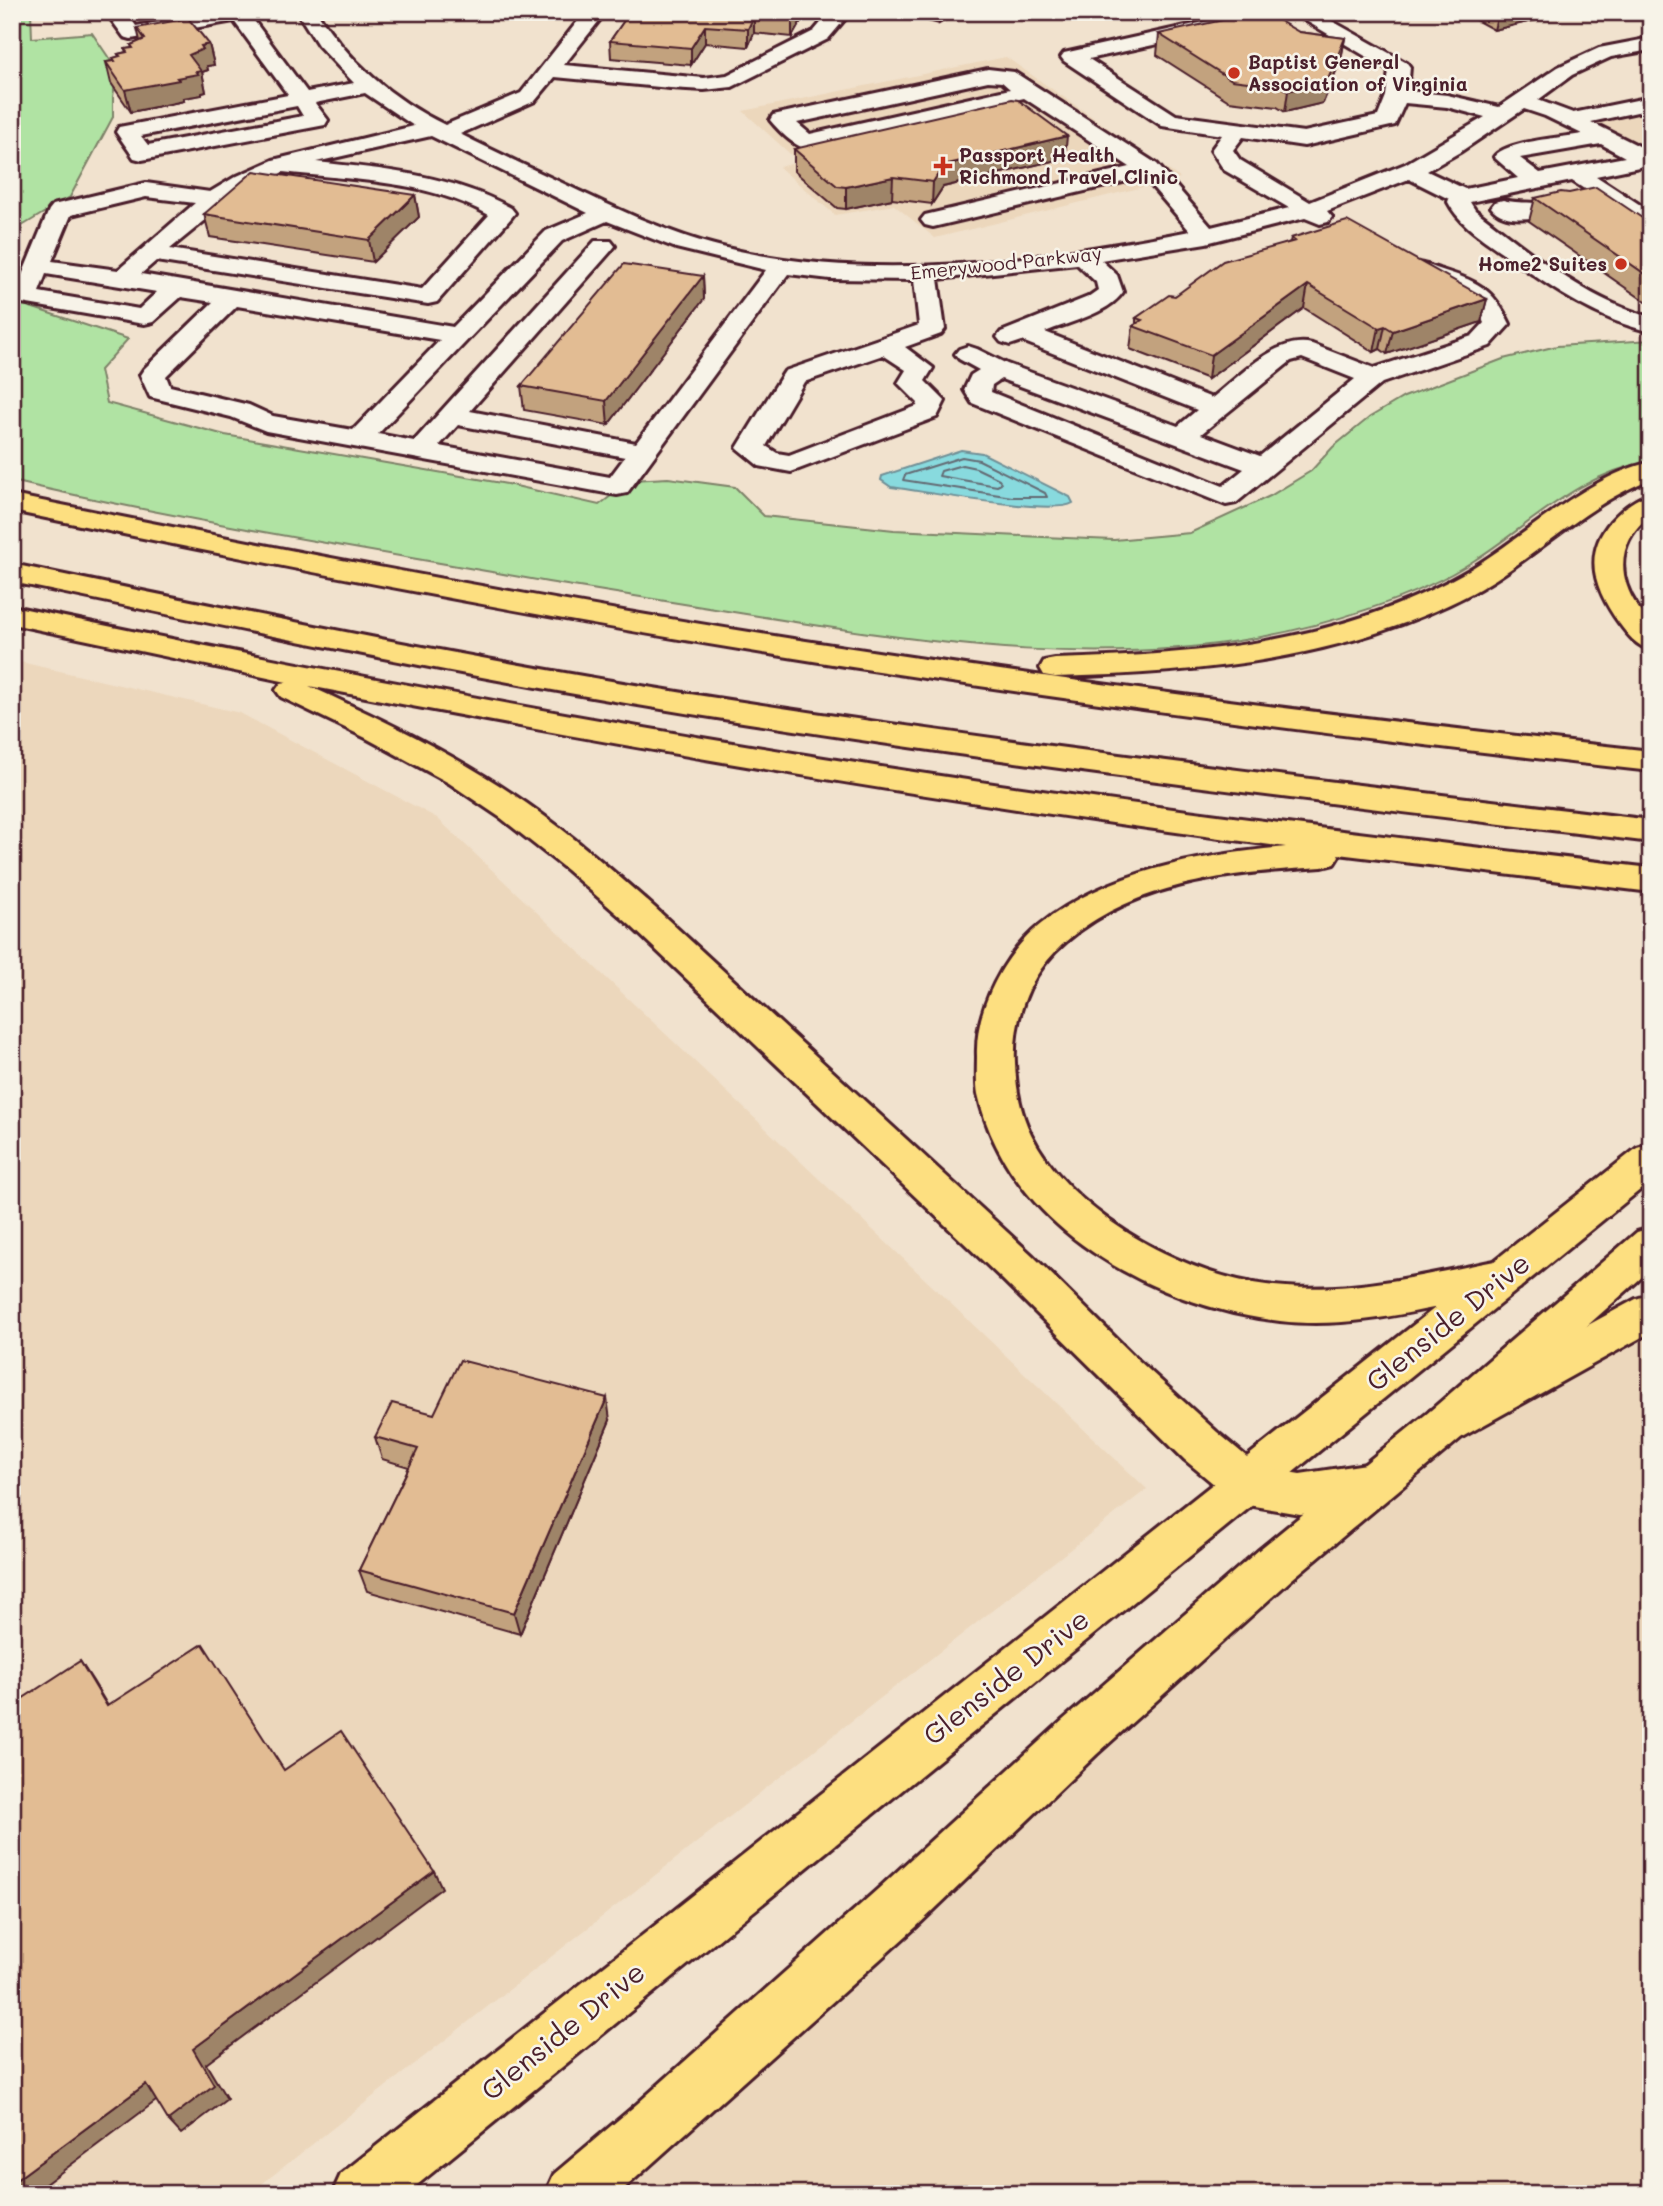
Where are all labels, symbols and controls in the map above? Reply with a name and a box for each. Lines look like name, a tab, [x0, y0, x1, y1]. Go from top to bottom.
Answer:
place label: Baptist General Association of Virginia	[1248, 49, 1468, 96]
marker: Baptist General Association of Virginia	[1226, 65, 1242, 81]
place label: Passport Health Richmond Travel Clinic	[959, 142, 1178, 189]
marker: Passport Health Richmond Travel Clinic	[933, 156, 953, 176]
street label: Emerywood Parkway	[909, 240, 1103, 285]
place label: Home2 Suites	[1478, 251, 1607, 276]
marker: Home2 Suites	[1613, 256, 1629, 272]
street label: Glenside Drive	[1358, 1244, 1537, 1398]
street label: Glenside Drive	[915, 1600, 1096, 1752]
street label: Glenside Drive	[473, 1953, 652, 2107]

